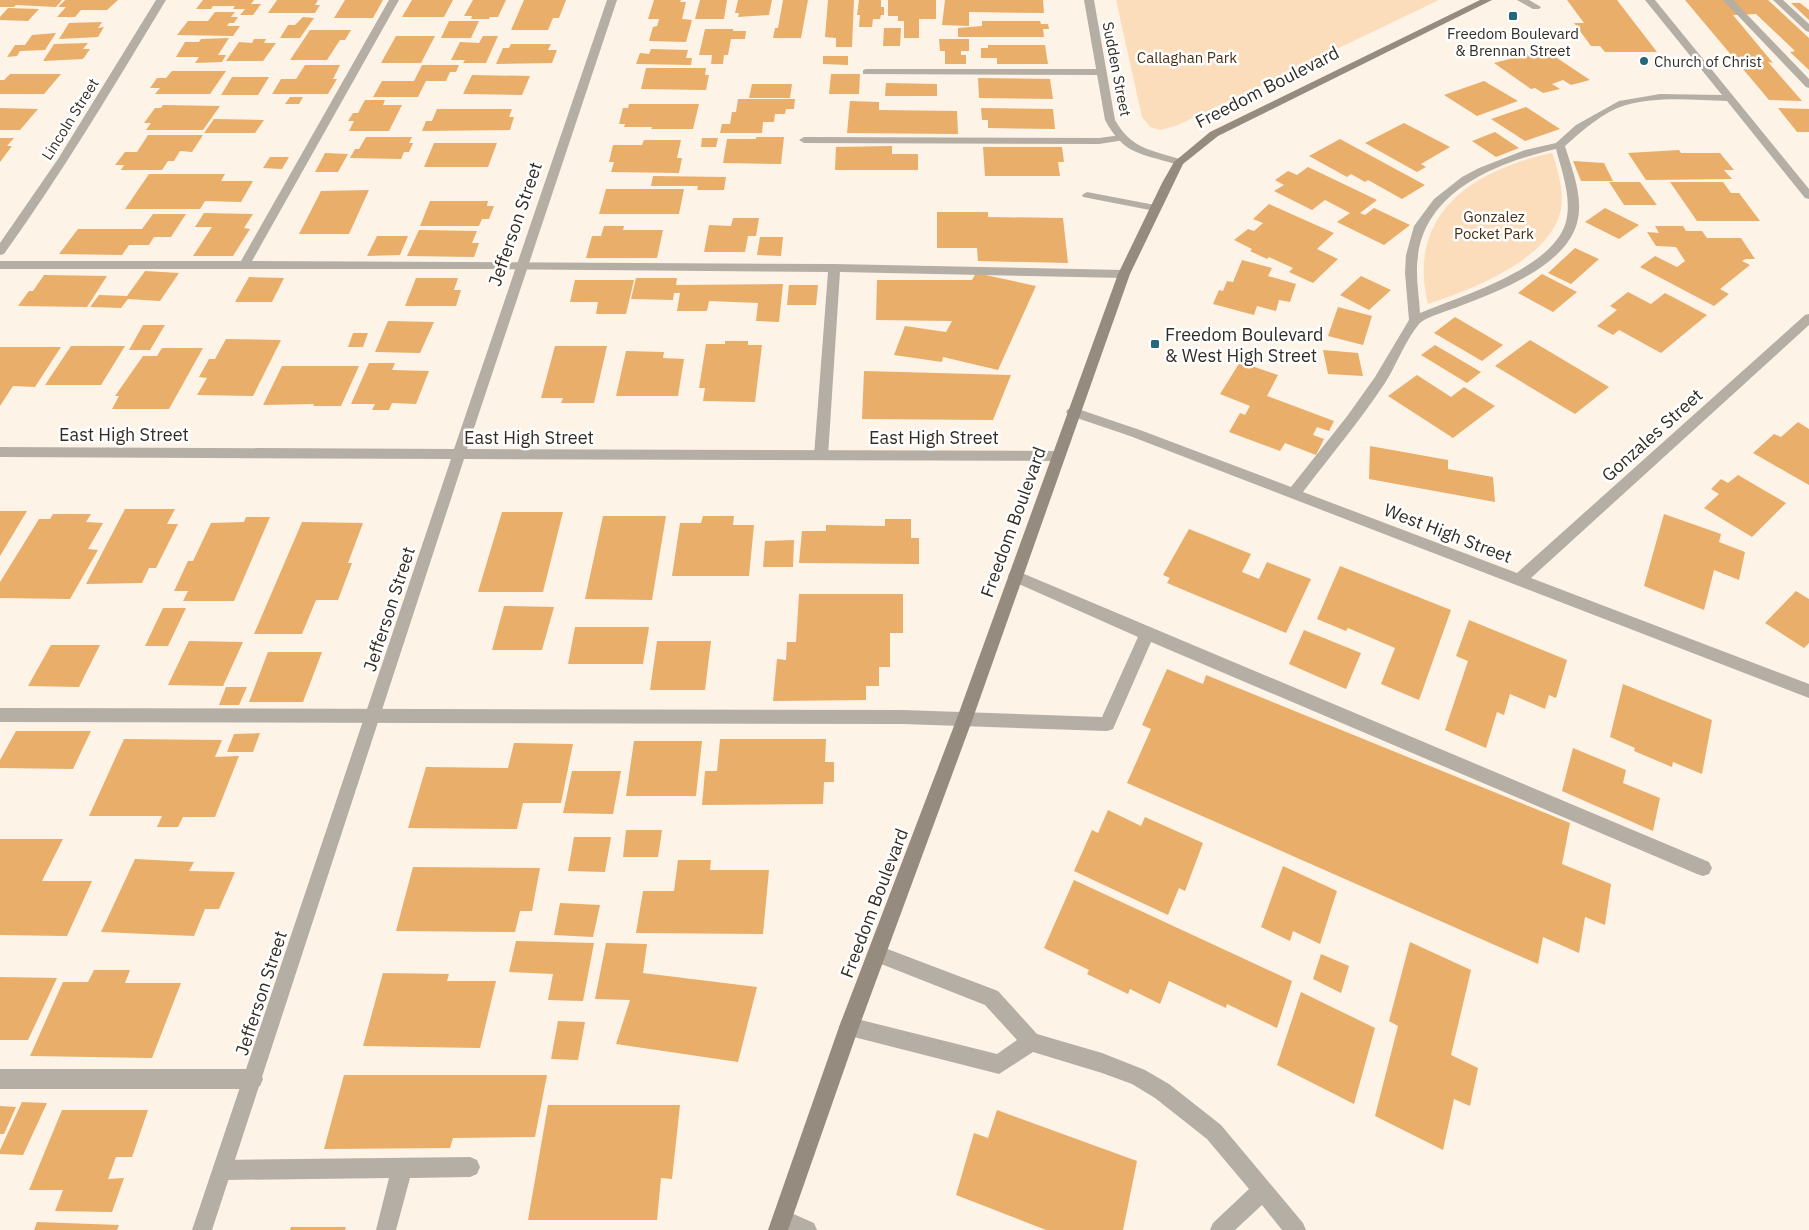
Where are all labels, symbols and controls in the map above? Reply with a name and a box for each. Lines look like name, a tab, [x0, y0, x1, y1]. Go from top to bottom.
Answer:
marker: Freedom Boulevard & Brennan Street	[1507, 10, 1519, 22]
street label: Sudden Street	[1099, 20, 1135, 118]
place label: Freedom Boulevard & Brennan Street	[1447, 24, 1579, 60]
street label: Freedom Boulevard	[1191, 41, 1343, 133]
park label: Callaghan Park	[1137, 48, 1237, 67]
place label: Church of Christ	[1654, 52, 1762, 71]
marker: Church of Christ	[1638, 55, 1650, 67]
street label: Lincoln Street	[37, 75, 103, 163]
street label: Jefferson Street	[483, 159, 547, 289]
park label: Gonzalez Pocket Park	[1454, 207, 1534, 243]
place label: Freedom Boulevard & West High Street	[1165, 323, 1323, 367]
marker: Freedom Boulevard & West High Street	[1149, 338, 1161, 350]
street label: Gonzales Street	[1597, 384, 1707, 486]
street label: East High Street	[59, 423, 189, 446]
street label: East High Street	[464, 426, 594, 449]
street label: East High Street	[869, 426, 999, 449]
street label: Freedom Boulevard	[975, 444, 1051, 600]
street label: West High Street	[1381, 498, 1515, 568]
street label: Jefferson Street	[358, 544, 420, 674]
street label: Freedom Boulevard	[835, 825, 913, 981]
street label: Jefferson Street	[230, 928, 292, 1058]

